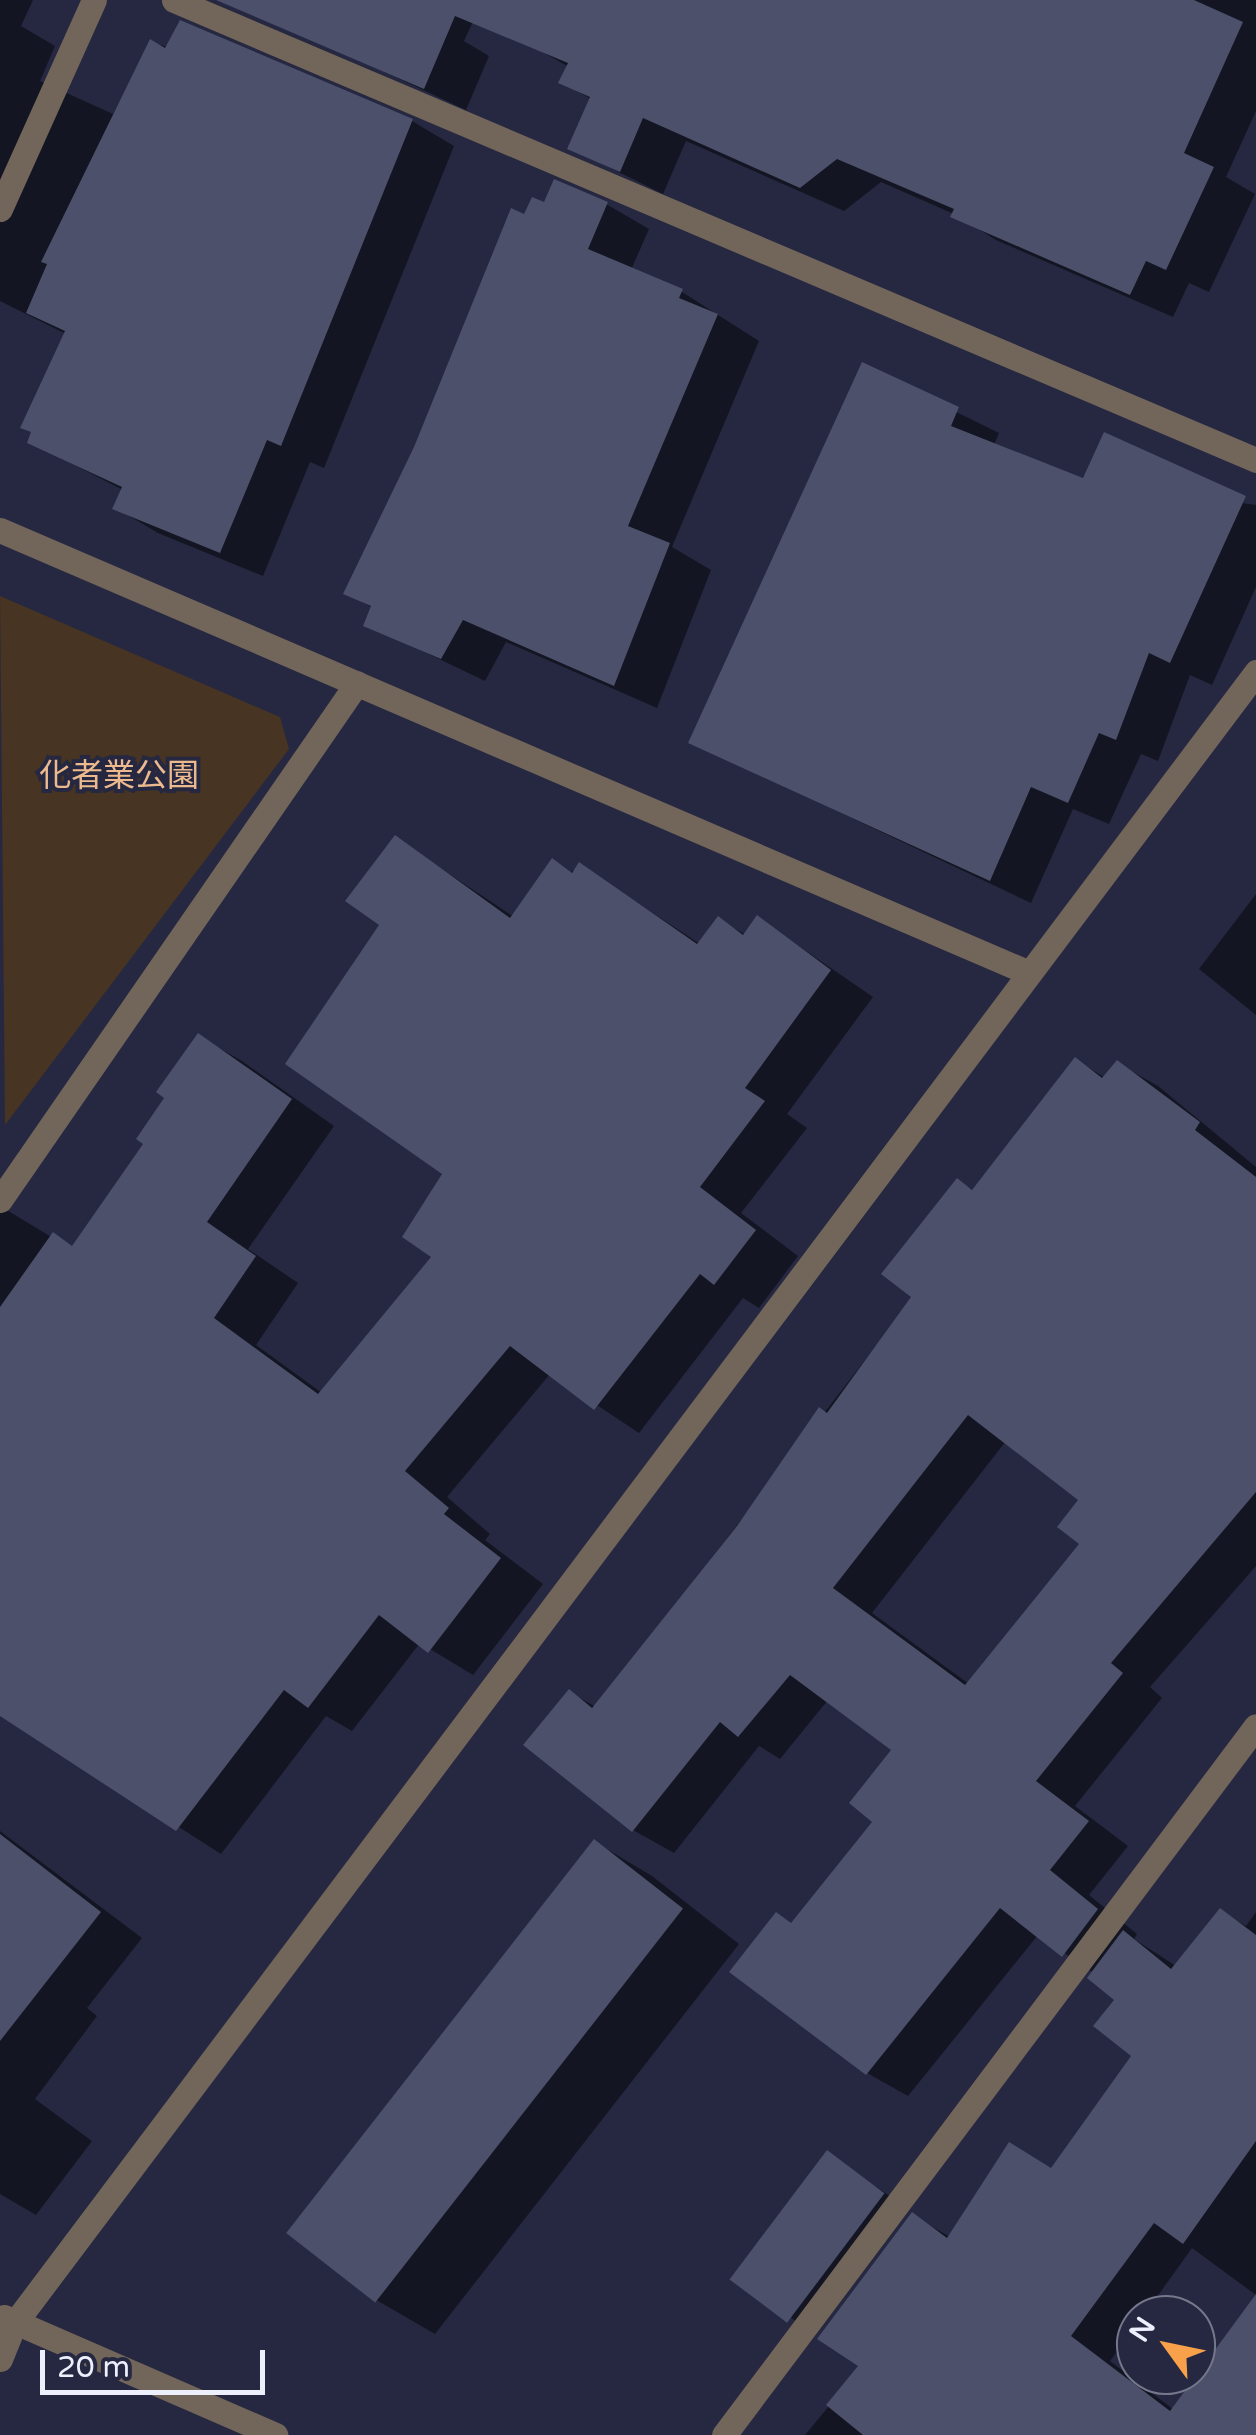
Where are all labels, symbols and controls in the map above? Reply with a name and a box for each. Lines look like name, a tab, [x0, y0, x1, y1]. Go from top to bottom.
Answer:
park label: 化者業公園	[39, 757, 199, 795]
north arrow	[1116, 2295, 1216, 2395]
text: N	[1122, 2311, 1163, 2348]
scale bar	[45, 2330, 270, 2392]
text: 20 m	[57, 2349, 130, 2386]

